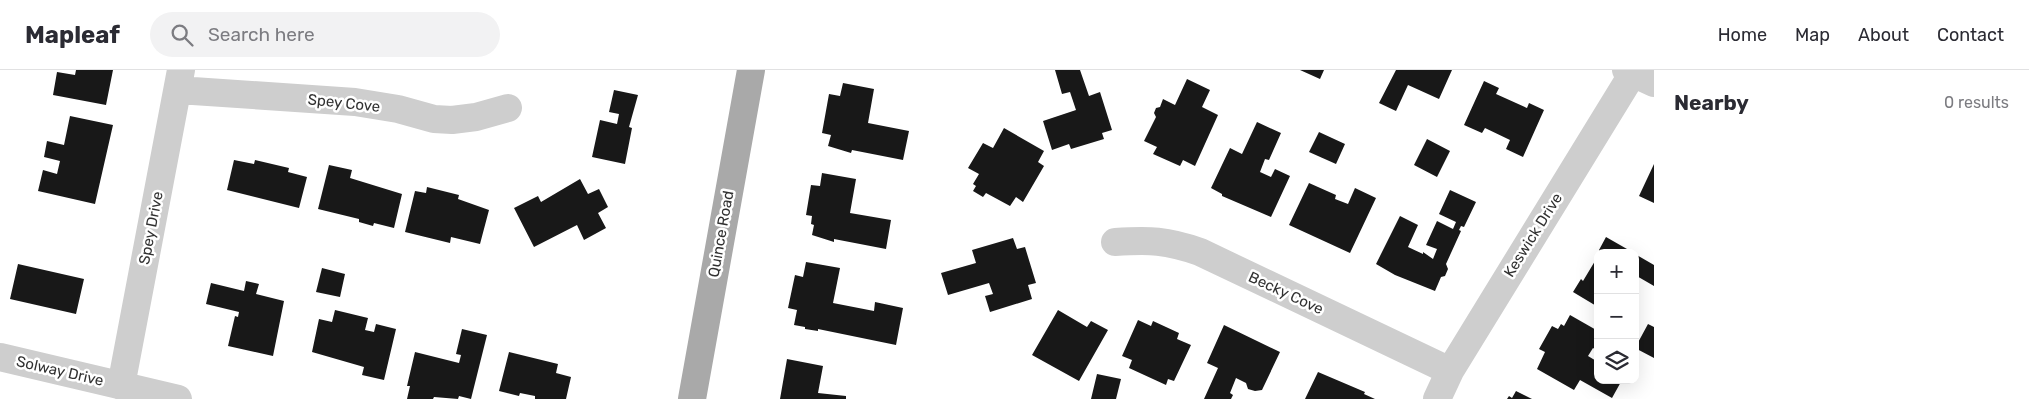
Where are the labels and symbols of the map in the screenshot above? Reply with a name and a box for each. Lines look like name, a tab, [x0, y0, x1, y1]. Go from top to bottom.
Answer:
street label: Spey Cove	[307, 90, 381, 116]
street label: Quince Road	[705, 189, 737, 279]
street label: Spey Drive	[135, 190, 167, 266]
street label: Keswick Drive	[1500, 190, 1566, 280]
street label: Becky Cove	[1246, 268, 1326, 318]
street label: Solway Drive	[15, 352, 105, 390]

